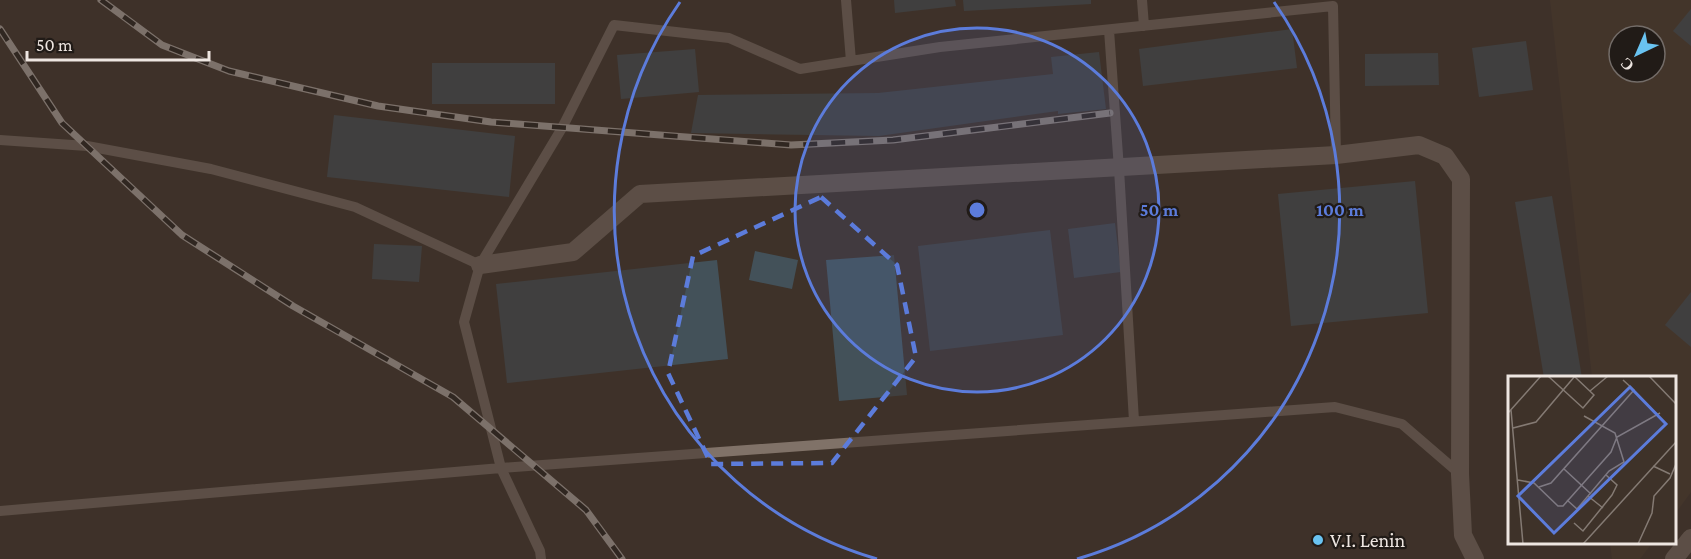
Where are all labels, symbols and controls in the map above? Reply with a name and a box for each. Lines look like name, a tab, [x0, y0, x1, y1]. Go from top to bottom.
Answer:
scale bar	[27, 24, 208, 62]
north arrow	[1607, 24, 1667, 84]
text: 50 m	[36, 35, 73, 55]
text: С	[1617, 54, 1637, 75]
centre of rings	[967, 200, 987, 220]
text: 50 m	[1140, 200, 1179, 220]
text: 100 m	[1316, 200, 1364, 220]
inset map	[1508, 376, 1676, 544]
place label: V.I. Lenin	[1330, 529, 1406, 551]
marker: V.I. Lenin	[1311, 533, 1325, 547]

